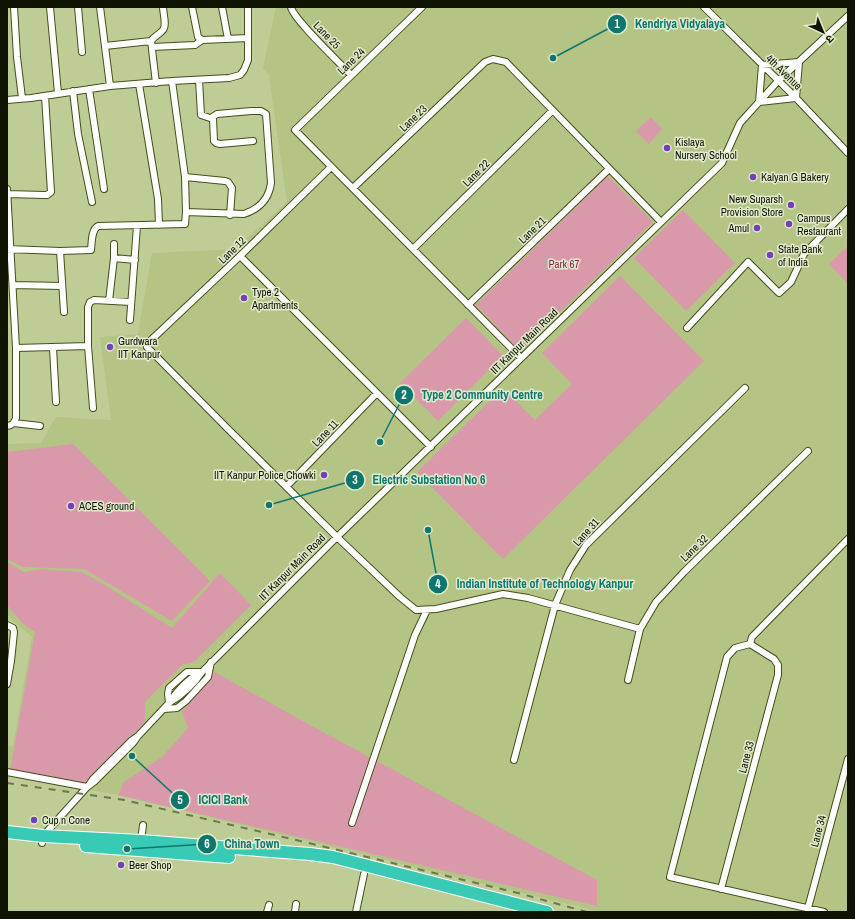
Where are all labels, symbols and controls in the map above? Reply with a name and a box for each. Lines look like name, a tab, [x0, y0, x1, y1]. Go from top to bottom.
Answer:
callout: Kendriya Vidyalaya	[607, 12, 733, 36]
north arrow	[803, 12, 843, 52]
text: 1	[614, 16, 620, 32]
text: Kendriya Vidyalaya	[635, 16, 726, 32]
street label: Lane 25	[311, 18, 343, 52]
text: उ	[822, 32, 837, 47]
street label: Lane 24	[334, 45, 368, 77]
street label: 4th Avenue	[763, 51, 805, 93]
street label: Lane 23	[396, 102, 430, 134]
place label: Kislaya Nursery School	[675, 135, 737, 162]
marker: Kislaya Nursery School	[662, 143, 672, 153]
street label: Lane 22	[460, 157, 492, 189]
place label: Kalyan G Bakery	[761, 170, 829, 184]
marker: Kalyan G Bakery	[748, 172, 758, 182]
place label: New Suparsh Provision Store	[721, 192, 783, 219]
marker: New Suparsh Provision Store	[786, 200, 796, 210]
place label: Campus Restaurant	[797, 211, 842, 238]
street label: Lane 21	[515, 214, 549, 246]
marker: Campus Restaurant	[784, 219, 794, 229]
place label: Amul	[727, 221, 749, 235]
marker: Amul	[752, 223, 762, 233]
street label: Lane 12	[215, 234, 249, 266]
place label: State Bank of India	[778, 242, 823, 269]
marker: State Bank of India	[765, 250, 775, 260]
park label: Park 67	[548, 257, 580, 271]
place label: Type 2 Apartments	[251, 285, 299, 312]
marker: Type 2 Apartments	[239, 293, 249, 303]
street label: IIT Kanpur Main Road	[487, 305, 561, 377]
place label: Gurdwara IIT Kanpur	[118, 334, 160, 361]
marker: Gurdwara IIT Kanpur	[105, 342, 115, 352]
callout: Type 2 Community Centre	[394, 383, 551, 407]
text: 2	[401, 387, 407, 403]
text: Type 2 Community Centre	[421, 387, 543, 403]
street label: Lane 11	[309, 417, 341, 449]
place label: IIT Kanpur Police Chowki	[214, 468, 316, 482]
callout: Electric Substation No 6	[345, 468, 494, 492]
marker: IIT Kanpur Police Chowki	[319, 470, 329, 480]
text: 3	[352, 472, 358, 488]
text: Electric Substation No 6	[372, 472, 486, 488]
place label: ACES ground	[78, 499, 134, 513]
marker: ACES ground	[66, 501, 76, 511]
street label: Lane 31	[570, 515, 602, 549]
street label: IIT Kanpur Main Road	[256, 531, 328, 603]
street label: Lane 32	[677, 532, 711, 564]
callout: Indian Institute of Technology Kanpur	[428, 572, 641, 596]
text: 4	[435, 576, 441, 592]
text: Indian Institute of Technology Kanpur	[457, 576, 633, 592]
street label: Lane 33	[735, 739, 757, 775]
callout: ICICI Bank	[170, 788, 256, 812]
text: 5	[177, 792, 183, 808]
text: ICICI Bank	[198, 792, 248, 808]
place label: Cup n Cone	[42, 813, 90, 827]
street label: Lane 34	[807, 813, 829, 849]
marker: Cup n Cone	[29, 815, 39, 825]
callout: China Town	[197, 832, 288, 856]
text: 6	[204, 836, 210, 852]
text: China Town	[224, 836, 280, 852]
place label: Beer Shop	[129, 858, 172, 872]
marker: Beer Shop	[116, 860, 126, 870]

